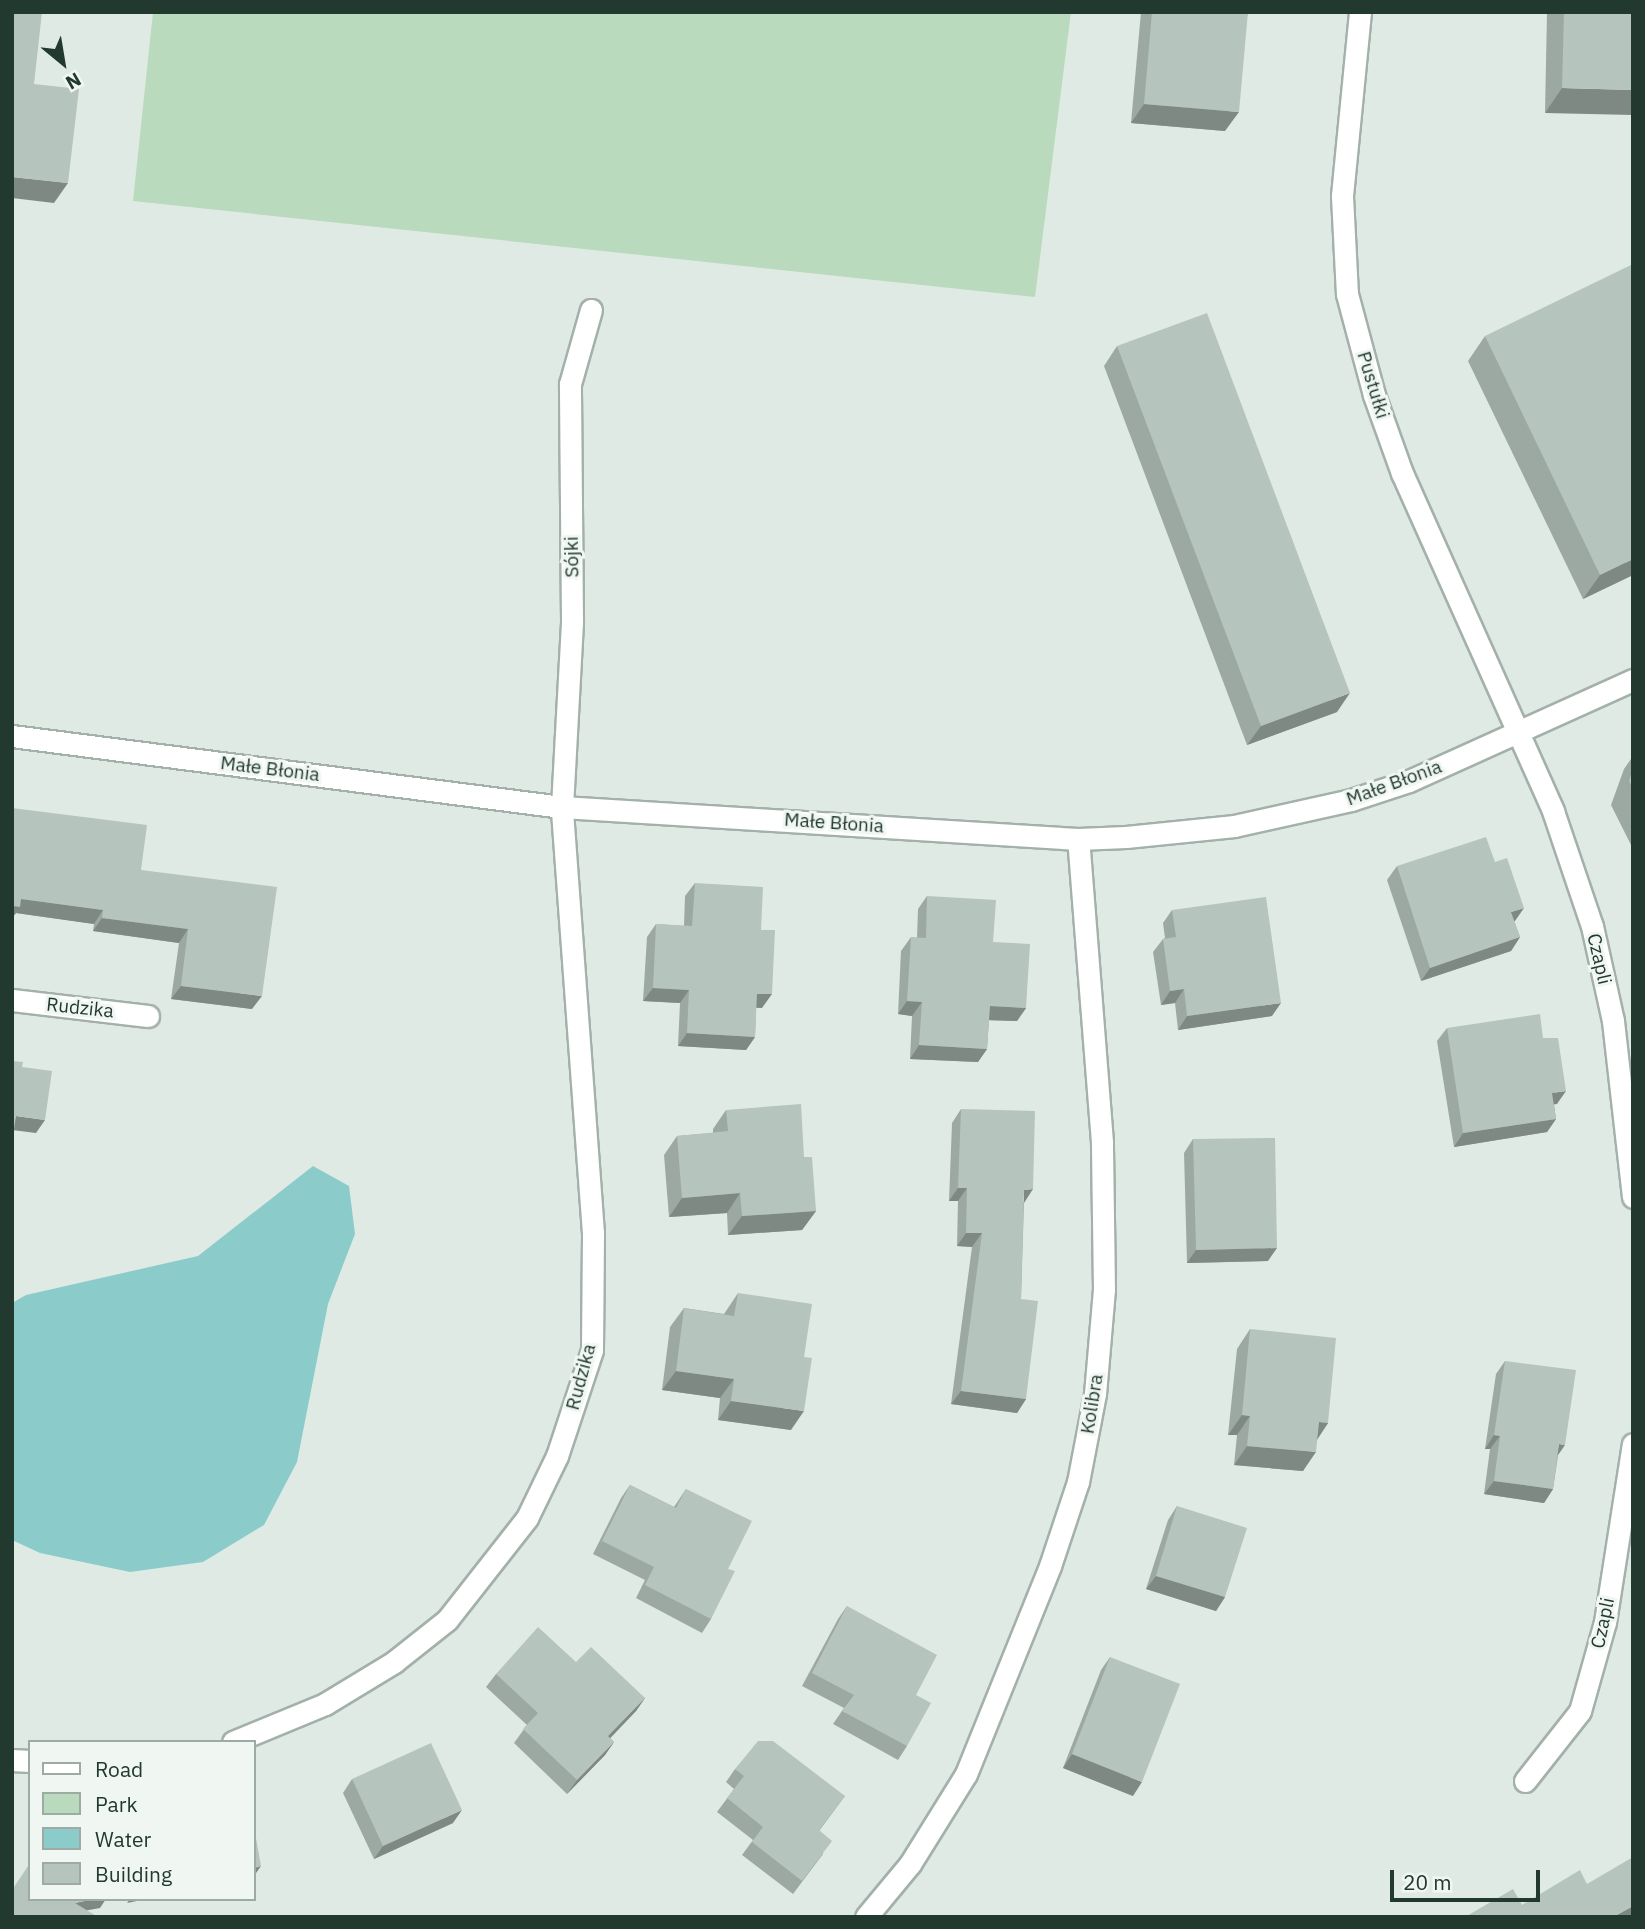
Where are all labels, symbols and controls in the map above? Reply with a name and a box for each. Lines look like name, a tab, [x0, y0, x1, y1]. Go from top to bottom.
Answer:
north arrow	[28, 28, 98, 98]
text: N	[62, 67, 85, 95]
street label: Pustułki	[1352, 349, 1394, 421]
street label: Sójki	[560, 536, 584, 578]
street label: Małe Błonia	[219, 752, 321, 786]
street label: Małe Błonia	[1343, 755, 1445, 811]
street label: Małe Błonia	[783, 808, 885, 838]
street label: Czapli	[1582, 931, 1616, 987]
street label: Rudzika	[45, 993, 115, 1023]
street label: Rudzika	[561, 1341, 601, 1413]
street label: Kolibra	[1076, 1372, 1108, 1436]
street label: Czapli	[1586, 1595, 1620, 1651]
legend	[28, 1740, 256, 1901]
text: Road	[95, 1755, 143, 1783]
text: Park	[95, 1790, 138, 1818]
text: Water	[95, 1825, 151, 1853]
scale bar	[1393, 1856, 1544, 1900]
text: Building	[95, 1860, 172, 1888]
text: 20 m	[1403, 1868, 1452, 1896]

